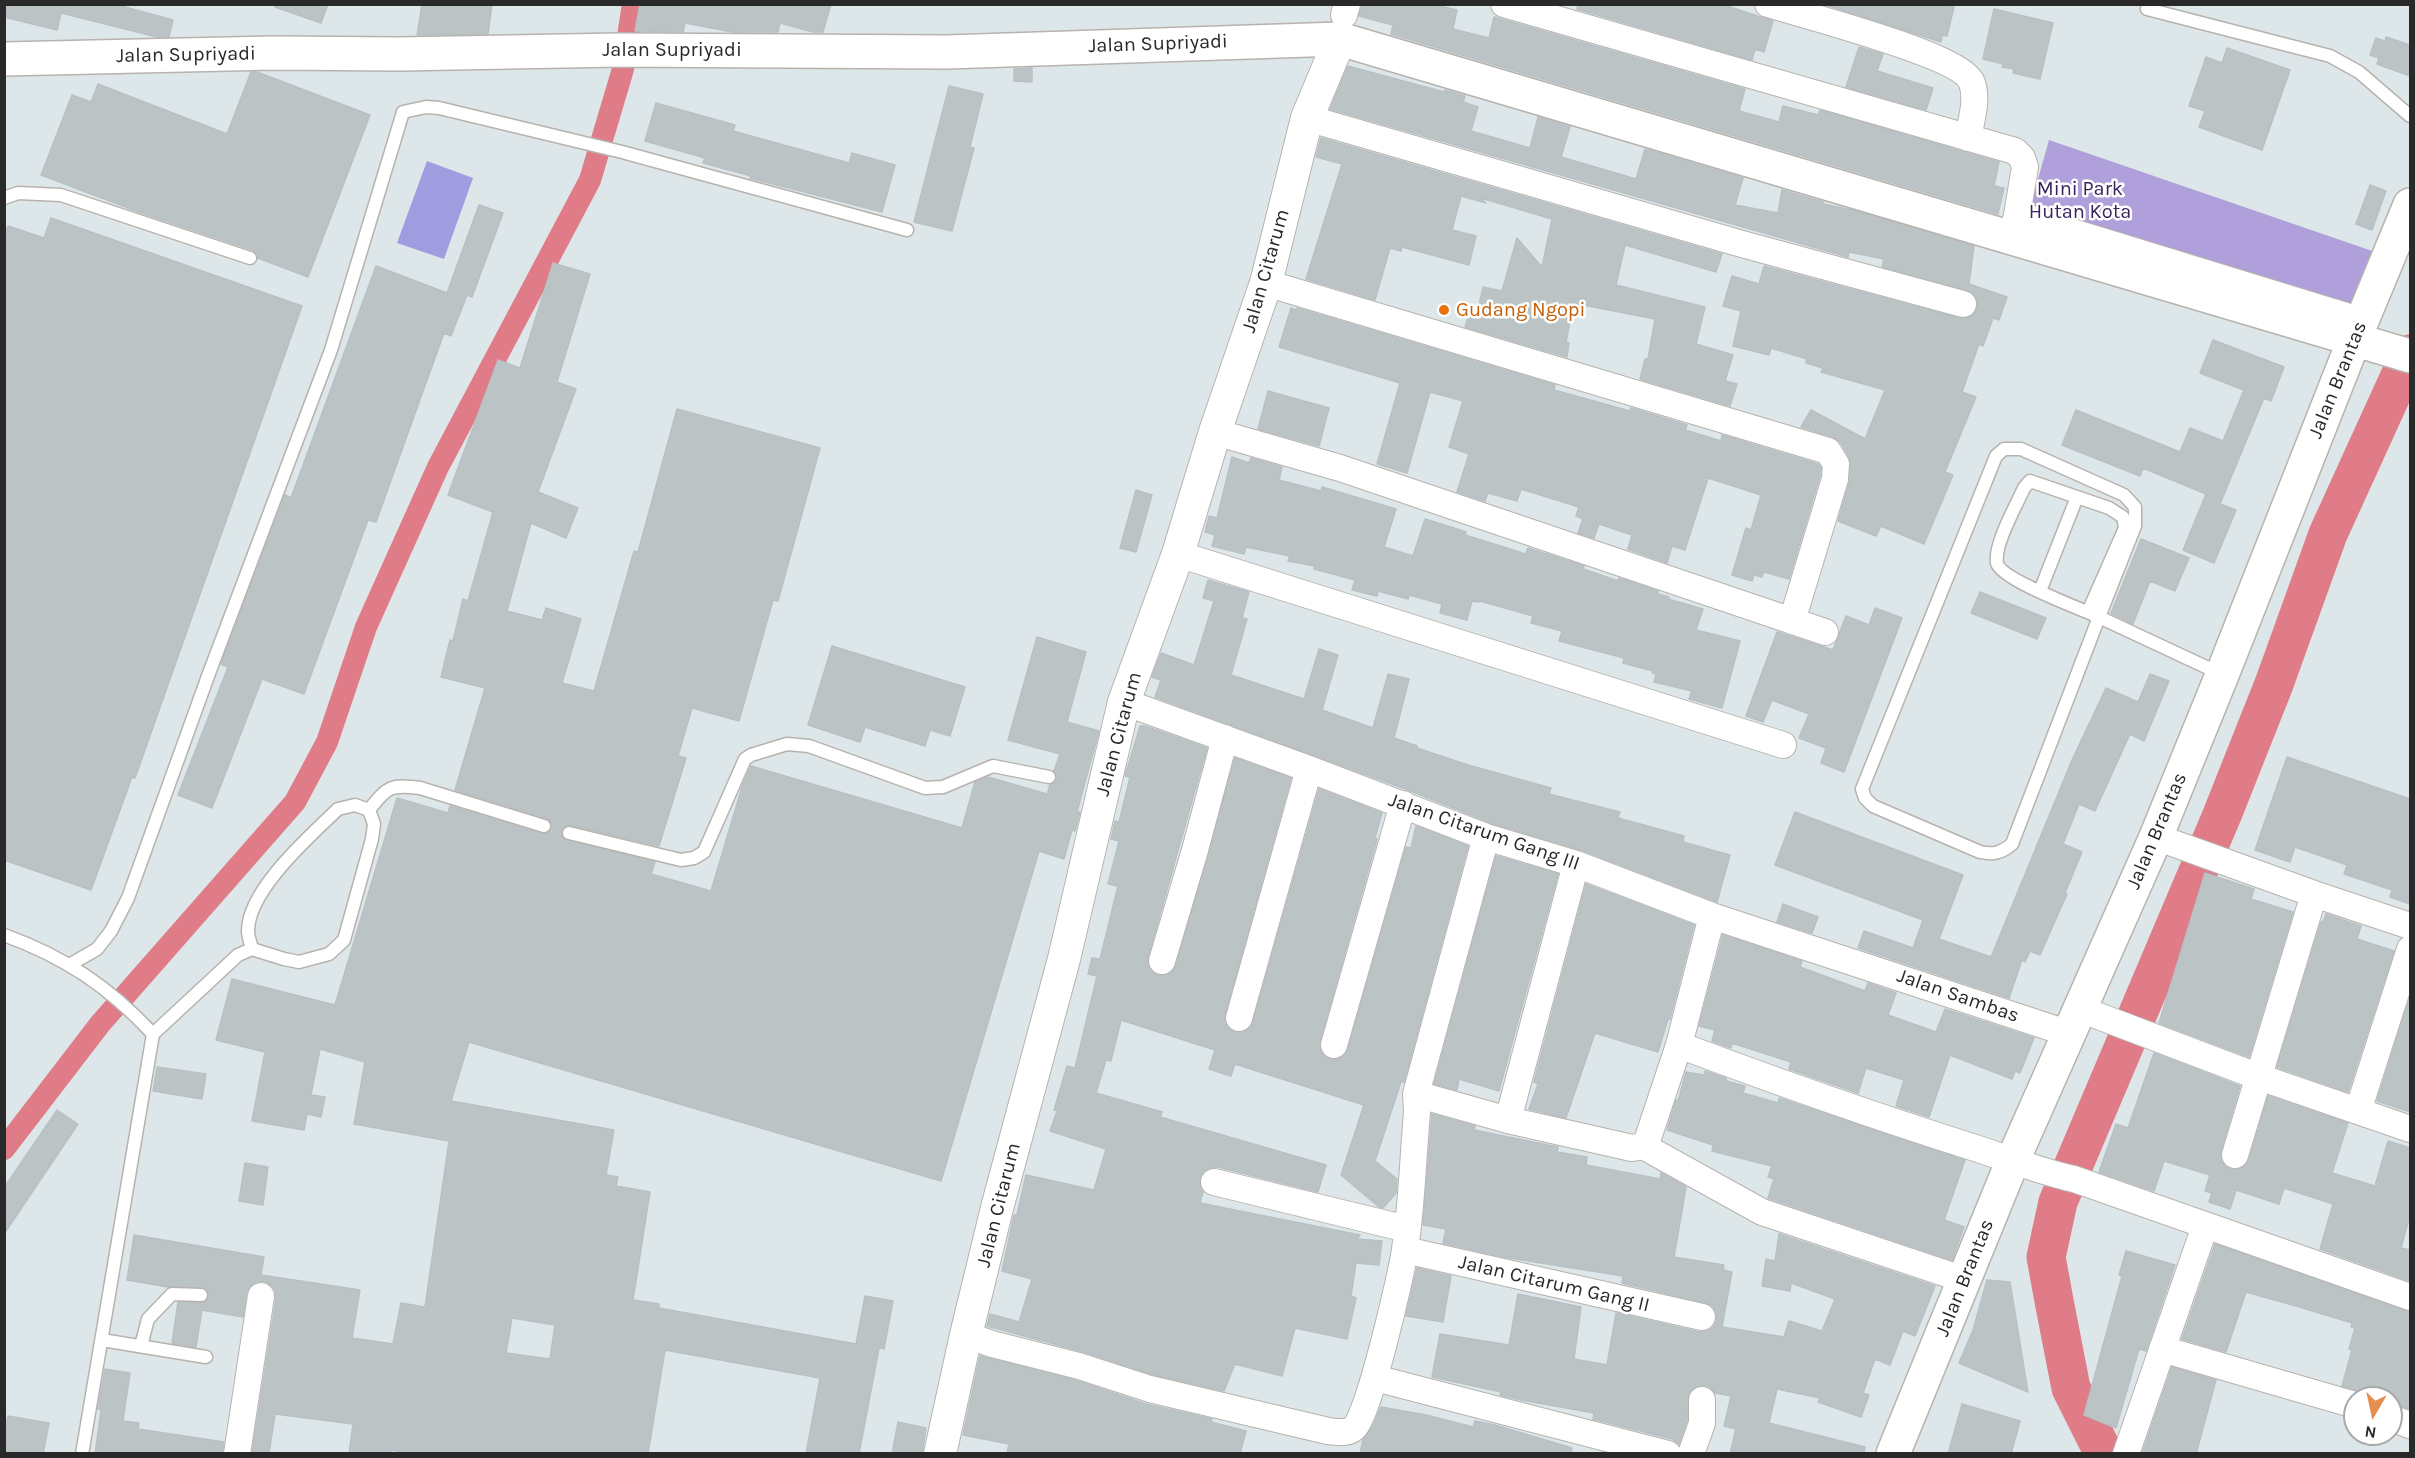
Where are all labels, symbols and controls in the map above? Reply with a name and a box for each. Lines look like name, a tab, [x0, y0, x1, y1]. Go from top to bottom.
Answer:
street label: Jalan Supriyadi	[1088, 30, 1228, 58]
street label: Jalan Supriyadi	[602, 38, 742, 62]
street label: Jalan Supriyadi	[116, 42, 256, 68]
park label: Mini Park Hutan Kota	[2029, 177, 2131, 224]
street label: Jalan Citarum	[1237, 207, 1295, 335]
place label: Gudang Ngopi	[1456, 298, 1586, 322]
marker: Gudang Ngopi	[1437, 303, 1451, 317]
street label: Jalan Brantas	[2304, 318, 2372, 442]
street label: Jalan Citarum	[1091, 669, 1147, 799]
street label: Jalan Brantas	[2122, 769, 2192, 893]
street label: Jalan Citarum Gang III	[1385, 788, 1583, 876]
street label: Jalan Sambas	[1894, 964, 2022, 1028]
street label: Jalan Citarum	[972, 1140, 1026, 1270]
street label: Jalan Brantas	[1931, 1216, 1999, 1340]
street label: Jalan Citarum Gang II	[1456, 1250, 1652, 1318]
north arrow	[2343, 1386, 2403, 1446]
text: N	[2363, 1422, 2378, 1443]

